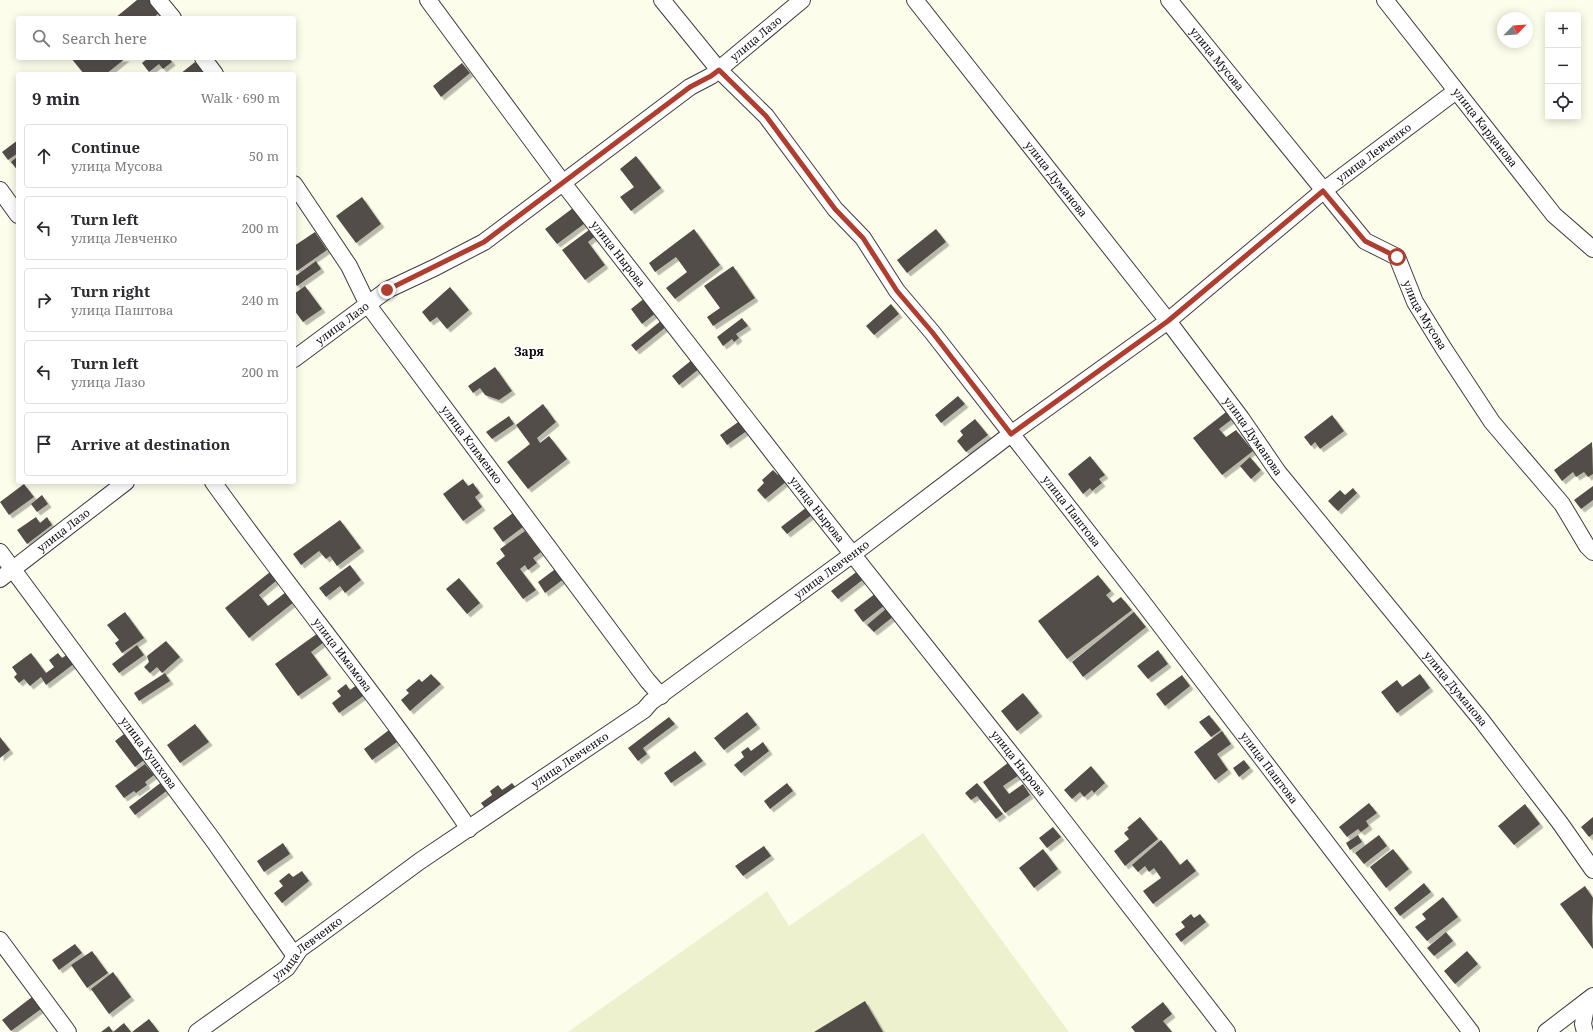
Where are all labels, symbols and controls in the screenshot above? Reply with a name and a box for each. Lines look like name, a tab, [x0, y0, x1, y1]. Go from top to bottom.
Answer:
street label: улица Лазо	[727, 12, 784, 64]
north arrow	[1497, 12, 1533, 48]
map controls	[1545, 12, 1581, 120]
button: +	[1545, 12, 1581, 48]
search box	[16, 16, 296, 60]
street label: улица Мусова	[1187, 24, 1248, 94]
icon: search	[30, 27, 52, 49]
text: Search here	[62, 28, 147, 48]
button: −	[1545, 48, 1581, 84]
street label: улица Карданова	[1450, 84, 1521, 170]
button: locate	[1545, 84, 1581, 120]
text: 9 min	[32, 87, 80, 110]
text: Walk · 690 m	[201, 89, 280, 107]
street label: улица Левченко	[1333, 119, 1414, 186]
text: Continue	[71, 137, 140, 157]
street label: улица Думанова	[1022, 138, 1091, 220]
icon: ahead	[33, 145, 55, 167]
text: 50 m	[249, 147, 279, 165]
text: улица Мусова	[71, 157, 163, 175]
text: Turn left	[71, 209, 139, 229]
icon: left	[33, 217, 55, 239]
street label: улица Нырова	[588, 217, 649, 290]
text: 200 m	[242, 219, 279, 237]
text: улица Левченко	[71, 229, 177, 247]
route start	[1388, 248, 1406, 266]
street label: улица Мусова	[1400, 278, 1451, 353]
text: Turn right	[71, 281, 150, 301]
route end	[378, 281, 396, 299]
icon: right	[33, 289, 55, 311]
text: 240 m	[242, 291, 279, 309]
street label: улица Лазо	[312, 298, 372, 348]
text: улица Паштова	[71, 301, 173, 319]
district label: Заря	[514, 343, 544, 360]
text: Turn left	[71, 353, 139, 373]
icon: left	[33, 361, 55, 383]
text: 200 m	[242, 363, 279, 381]
text: улица Лазо	[71, 373, 145, 391]
street label: улица Думанова	[1221, 394, 1286, 478]
street label: улица Клименко	[438, 402, 506, 486]
icon: arrive	[33, 433, 55, 455]
text: Arrive at destination	[71, 434, 230, 454]
street label: улица Паштова	[1039, 472, 1105, 550]
street label: улица Нырова	[787, 473, 848, 545]
street label: улица Лазо	[34, 505, 93, 555]
street label: улица Левченко	[791, 536, 872, 602]
street label: улица Имамова	[310, 615, 376, 695]
street label: улица Думанова	[1421, 648, 1491, 729]
street label: улица Кушхова	[117, 714, 181, 792]
street label: улица Нырова	[988, 727, 1050, 799]
street label: улица Левченко	[528, 728, 611, 791]
street label: улица Паштова	[1237, 728, 1302, 807]
street label: улица Левченко	[269, 913, 345, 983]

